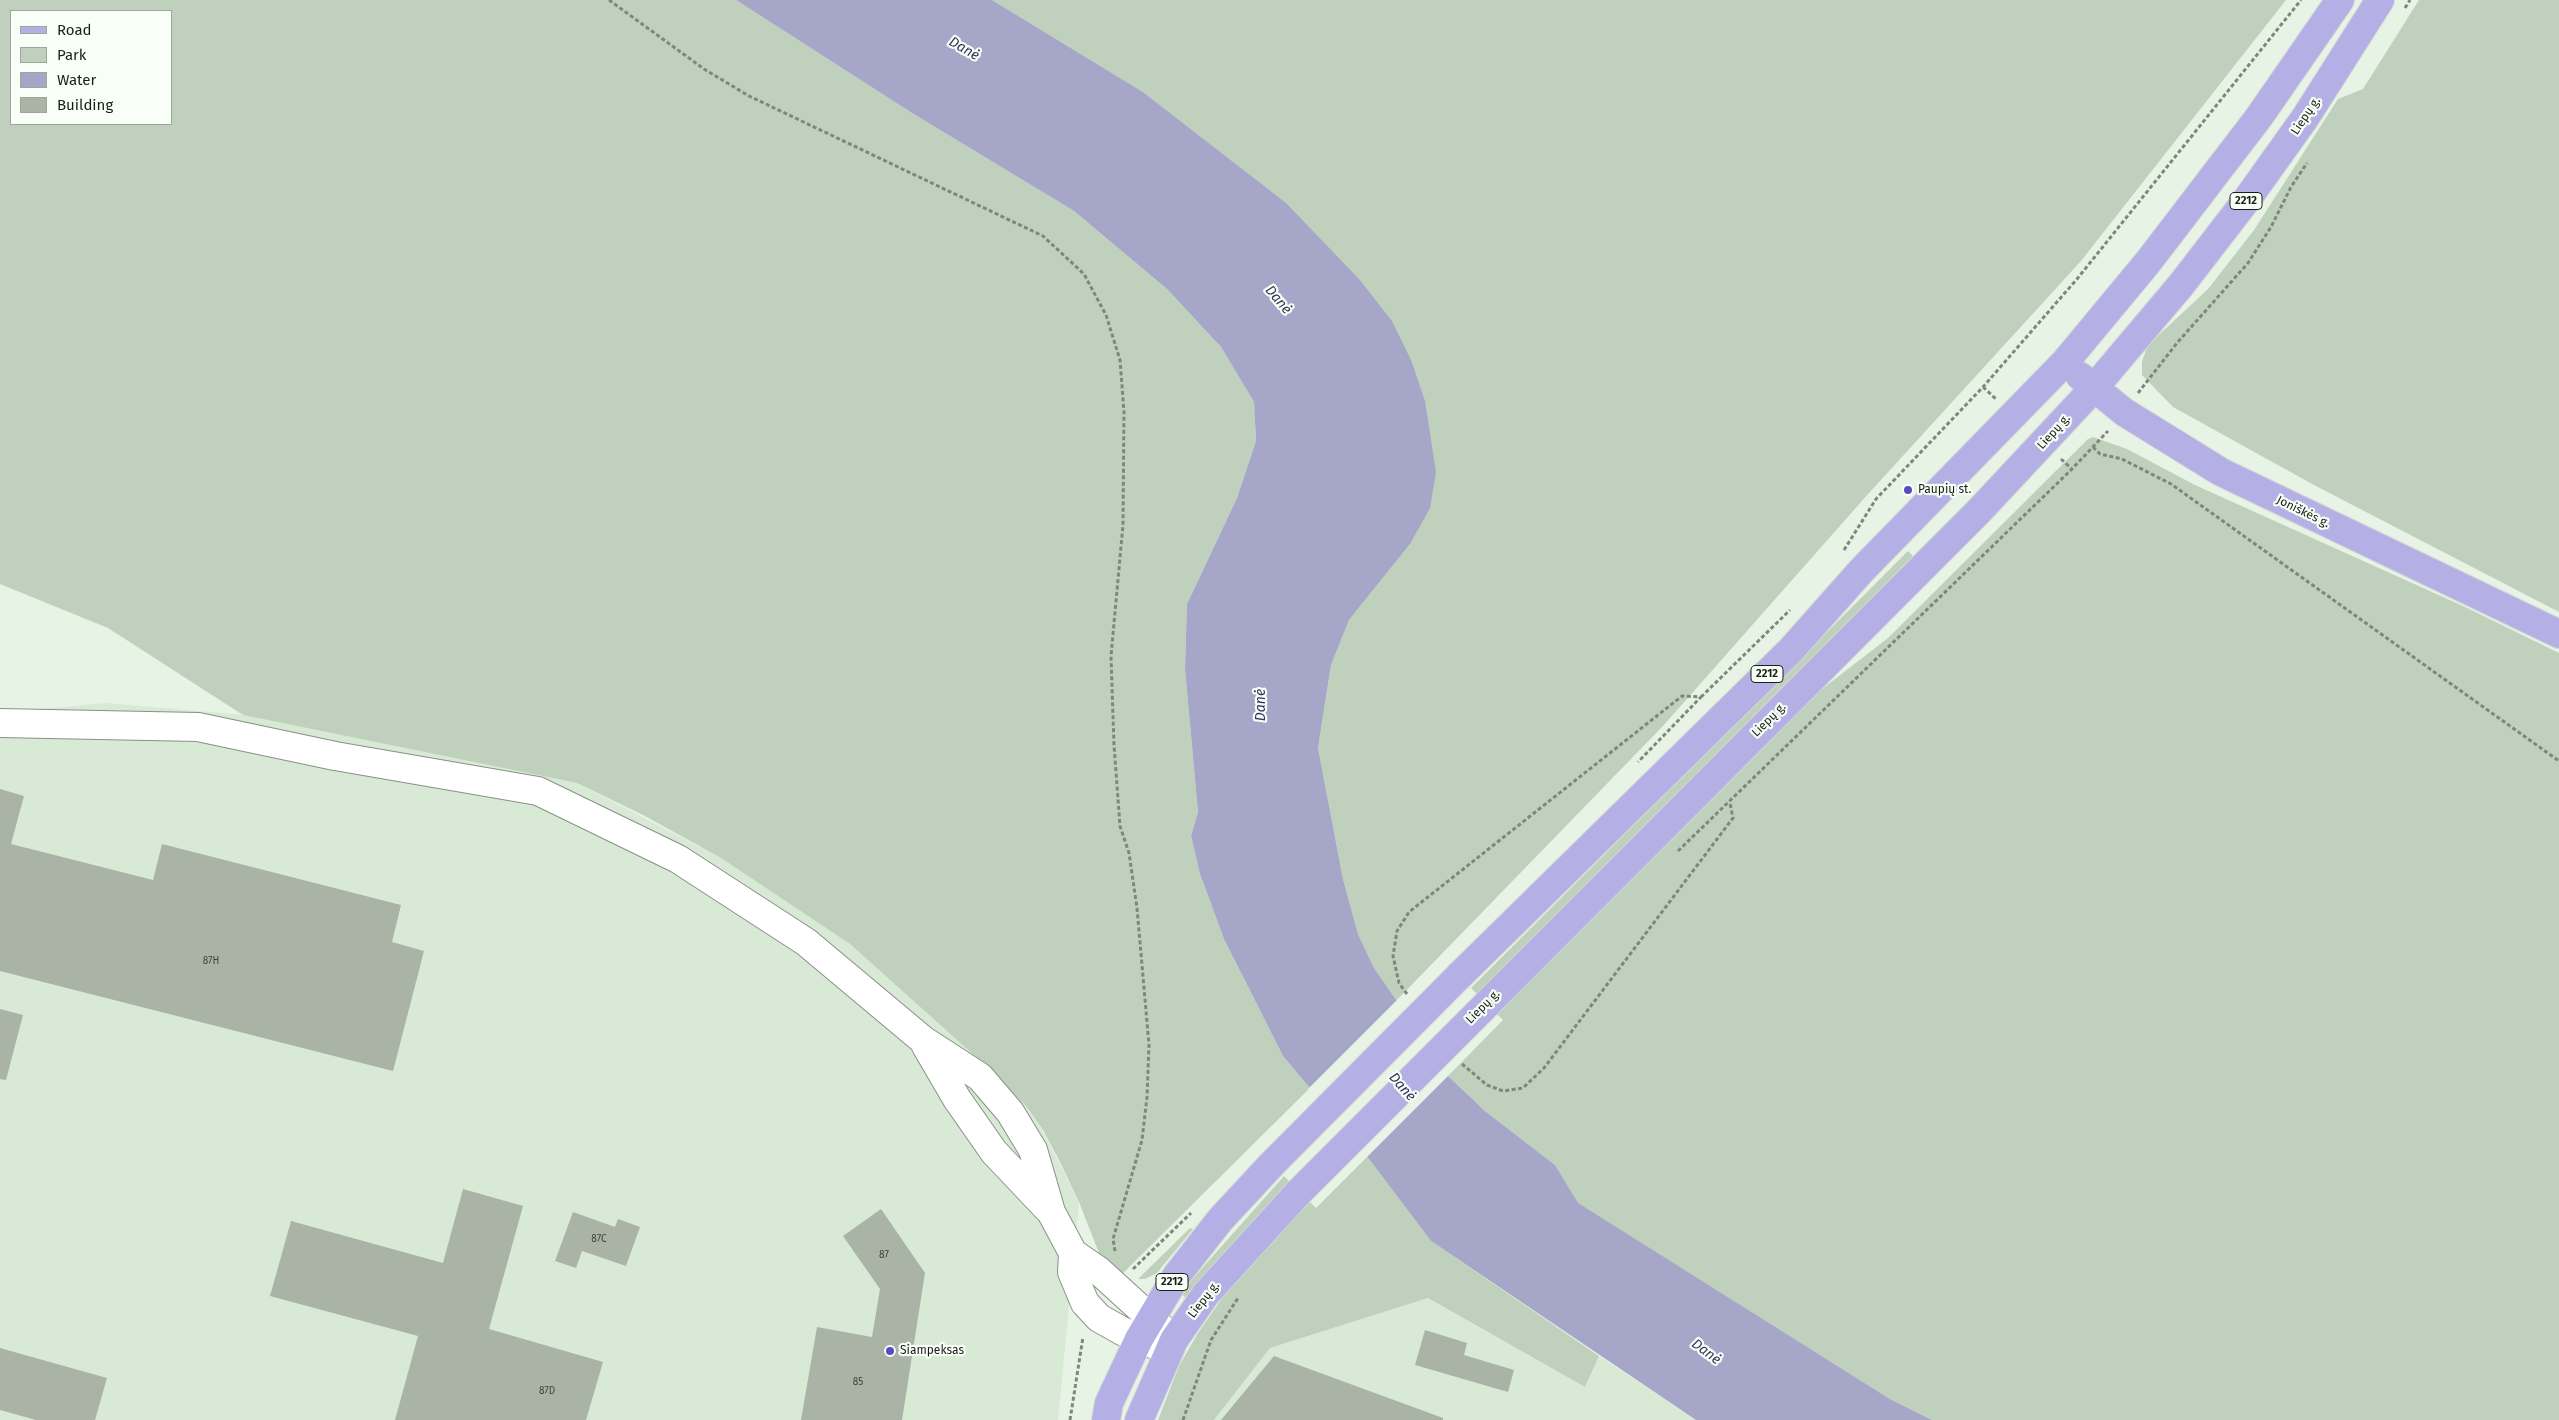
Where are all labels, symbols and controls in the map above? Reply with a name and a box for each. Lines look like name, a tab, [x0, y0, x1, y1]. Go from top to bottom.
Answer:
legend	[10, 10, 172, 125]
text: Road	[57, 21, 92, 39]
water label: Danė	[946, 34, 982, 64]
text: Park	[57, 46, 87, 64]
text: Water	[57, 71, 96, 89]
street label: Liepų g.	[2288, 94, 2324, 138]
text: Building	[57, 96, 113, 114]
road number: 2212	[2230, 192, 2262, 210]
water label: Danė	[1261, 282, 1295, 318]
street label: Liepų g.	[2034, 411, 2074, 453]
place label: Paupių st.	[1918, 483, 1971, 497]
marker: Paupių st.	[1902, 484, 1914, 496]
street label: Joniškės g.	[2274, 493, 2332, 531]
road number: 2212	[1751, 666, 1783, 682]
water label: Danė	[1253, 689, 1269, 721]
street label: Liepų g.	[1749, 700, 1789, 740]
house number: 87H	[203, 955, 219, 967]
street label: Liepų g.	[1463, 987, 1503, 1027]
water label: Danė	[1385, 1069, 1419, 1105]
house number: 87C	[591, 1233, 607, 1245]
house number: 87	[879, 1249, 889, 1261]
road number: 2212	[1156, 1274, 1188, 1290]
street label: Liepų g.	[1185, 1279, 1223, 1321]
water label: Danė	[1688, 1336, 1724, 1368]
place label: Siampeksas	[900, 1344, 964, 1358]
marker: Siampeksas	[884, 1345, 896, 1357]
house number: 85	[853, 1376, 863, 1388]
house number: 87D	[539, 1385, 555, 1397]

